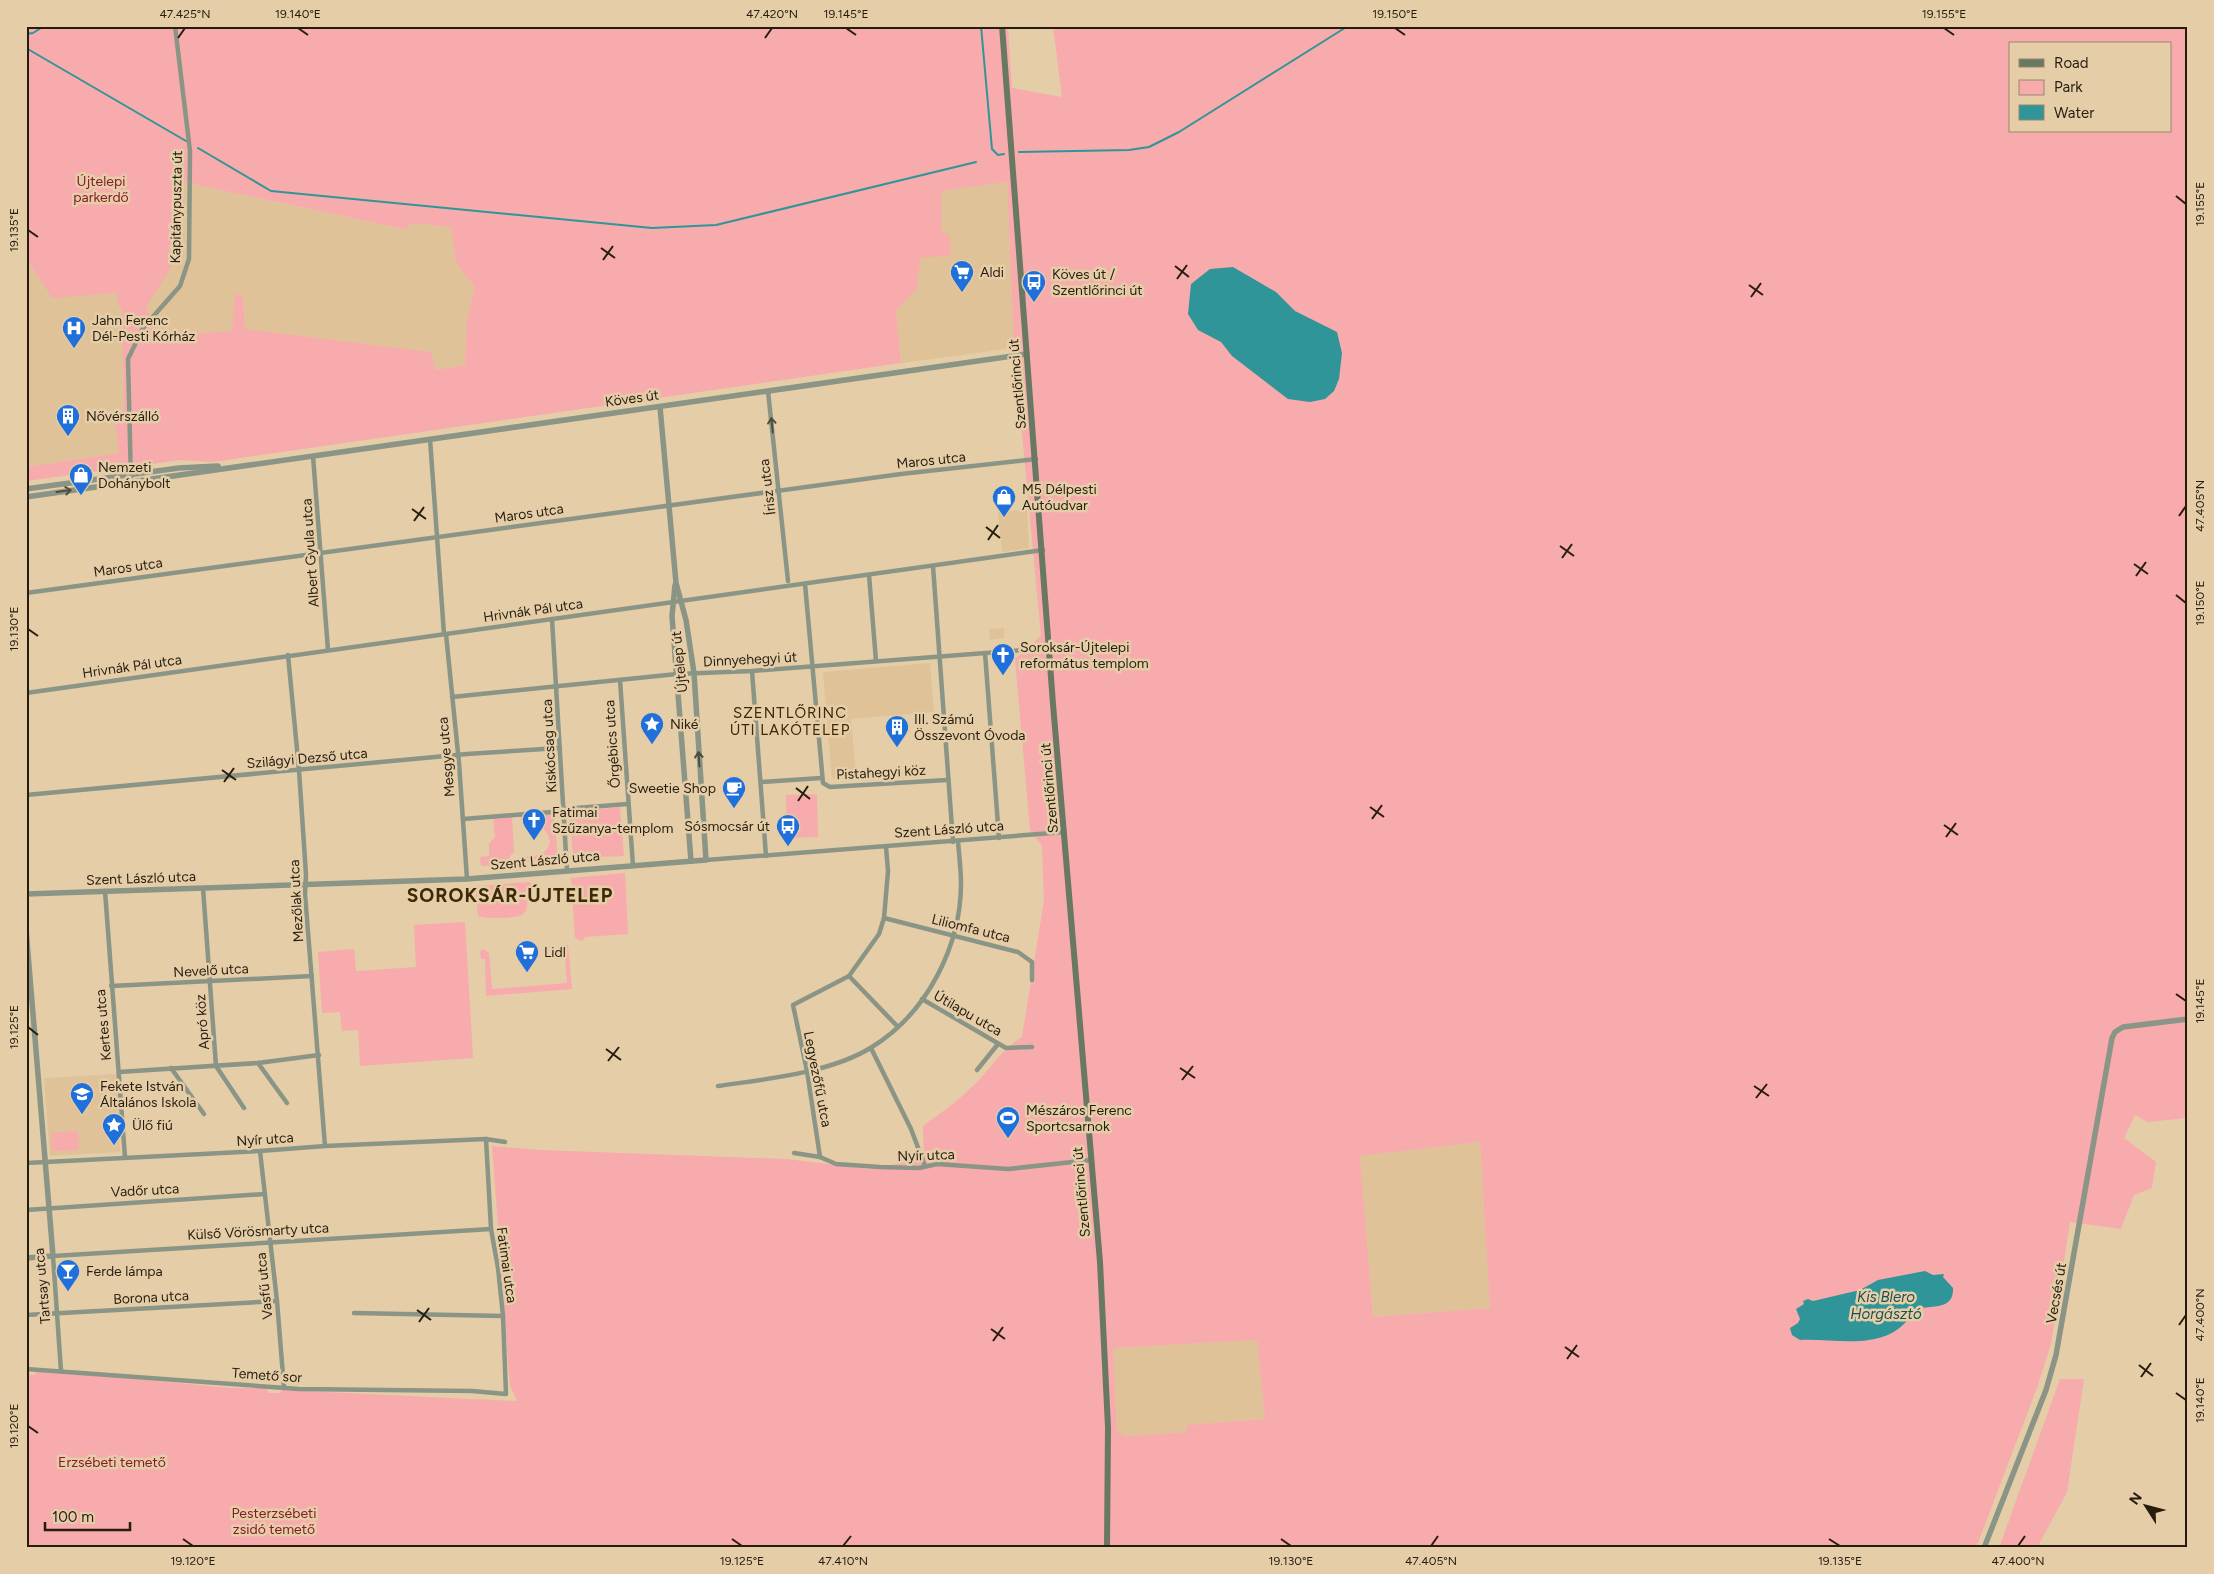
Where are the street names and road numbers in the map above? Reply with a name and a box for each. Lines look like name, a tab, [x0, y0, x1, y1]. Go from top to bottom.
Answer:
street label: Kapitánypuszta út	[167, 150, 186, 264]
street label: Szentlőrinci út	[1005, 338, 1030, 430]
street label: Köves út	[604, 386, 660, 411]
street label: Maros utca	[896, 448, 967, 473]
street label: Írisz utca	[756, 458, 779, 516]
street label: Albert Gyula utca	[298, 498, 323, 608]
street label: Maros utca	[493, 500, 565, 527]
street label: Maros utca	[92, 554, 164, 581]
street label: Hrivnák Pál utca	[482, 595, 584, 626]
street label: Újtelep út	[668, 630, 691, 694]
street label: Dinnyehegyi út	[703, 649, 797, 670]
street label: Hrivnák Pál utca	[81, 651, 183, 682]
street label: Kiskócsag utca	[539, 699, 560, 793]
street label: Őrgébics utca	[601, 699, 624, 789]
street label: Mesgye utca	[435, 716, 458, 798]
street label: Szentlőrinci út	[1037, 742, 1062, 834]
street label: Szilágyi Dezső utca	[246, 745, 368, 772]
street label: Pistahegyi köz	[836, 762, 926, 783]
street label: Szent László utca	[894, 817, 1004, 842]
street label: Szent László utca	[490, 847, 601, 874]
street label: Mezőlak utca	[286, 859, 307, 943]
street label: Szent László utca	[86, 868, 196, 889]
street label: Liliomfa utca	[930, 911, 1012, 946]
street label: Nevelő utca	[173, 960, 249, 981]
street label: Útilapu utca	[931, 987, 1005, 1040]
street label: Kertes utca	[92, 989, 115, 1061]
street label: Apró köz	[192, 993, 213, 1050]
street label: Legyezőfű utca	[800, 1030, 835, 1128]
street label: Nyír utca	[236, 1129, 294, 1150]
street label: Nyír utca	[897, 1146, 955, 1165]
street label: Szentlőrinci út	[1069, 1146, 1094, 1238]
street label: Vadőr utca	[110, 1180, 180, 1201]
street label: Külső Vörösmarty utca	[187, 1219, 329, 1244]
street label: Fatimai utca	[493, 1226, 520, 1304]
street label: Tartsay utca	[31, 1247, 54, 1325]
street label: Vasfű utca	[253, 1252, 276, 1320]
street label: Vecsés út	[2043, 1261, 2070, 1325]
street label: Borona utca	[113, 1287, 189, 1308]
street label: Temető sor	[231, 1365, 303, 1386]

